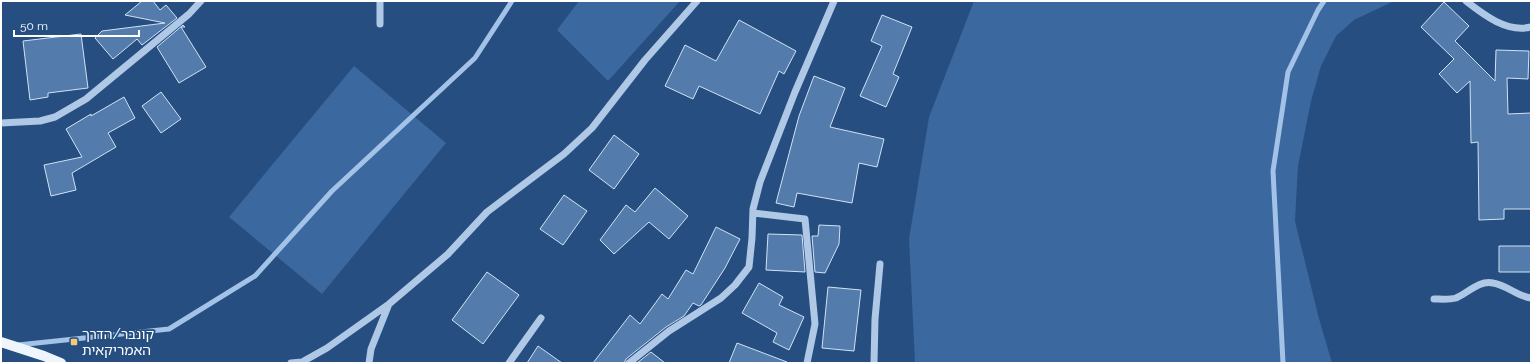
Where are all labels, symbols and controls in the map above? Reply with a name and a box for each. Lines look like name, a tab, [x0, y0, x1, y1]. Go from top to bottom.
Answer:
scale bar	[14, 12, 139, 38]
text: 50 m	[20, 19, 48, 33]
place label: קונבר/הדרך האמריקאית	[82, 326, 155, 358]
marker: קונבר/הדרך האמריקאית	[69, 337, 79, 347]

